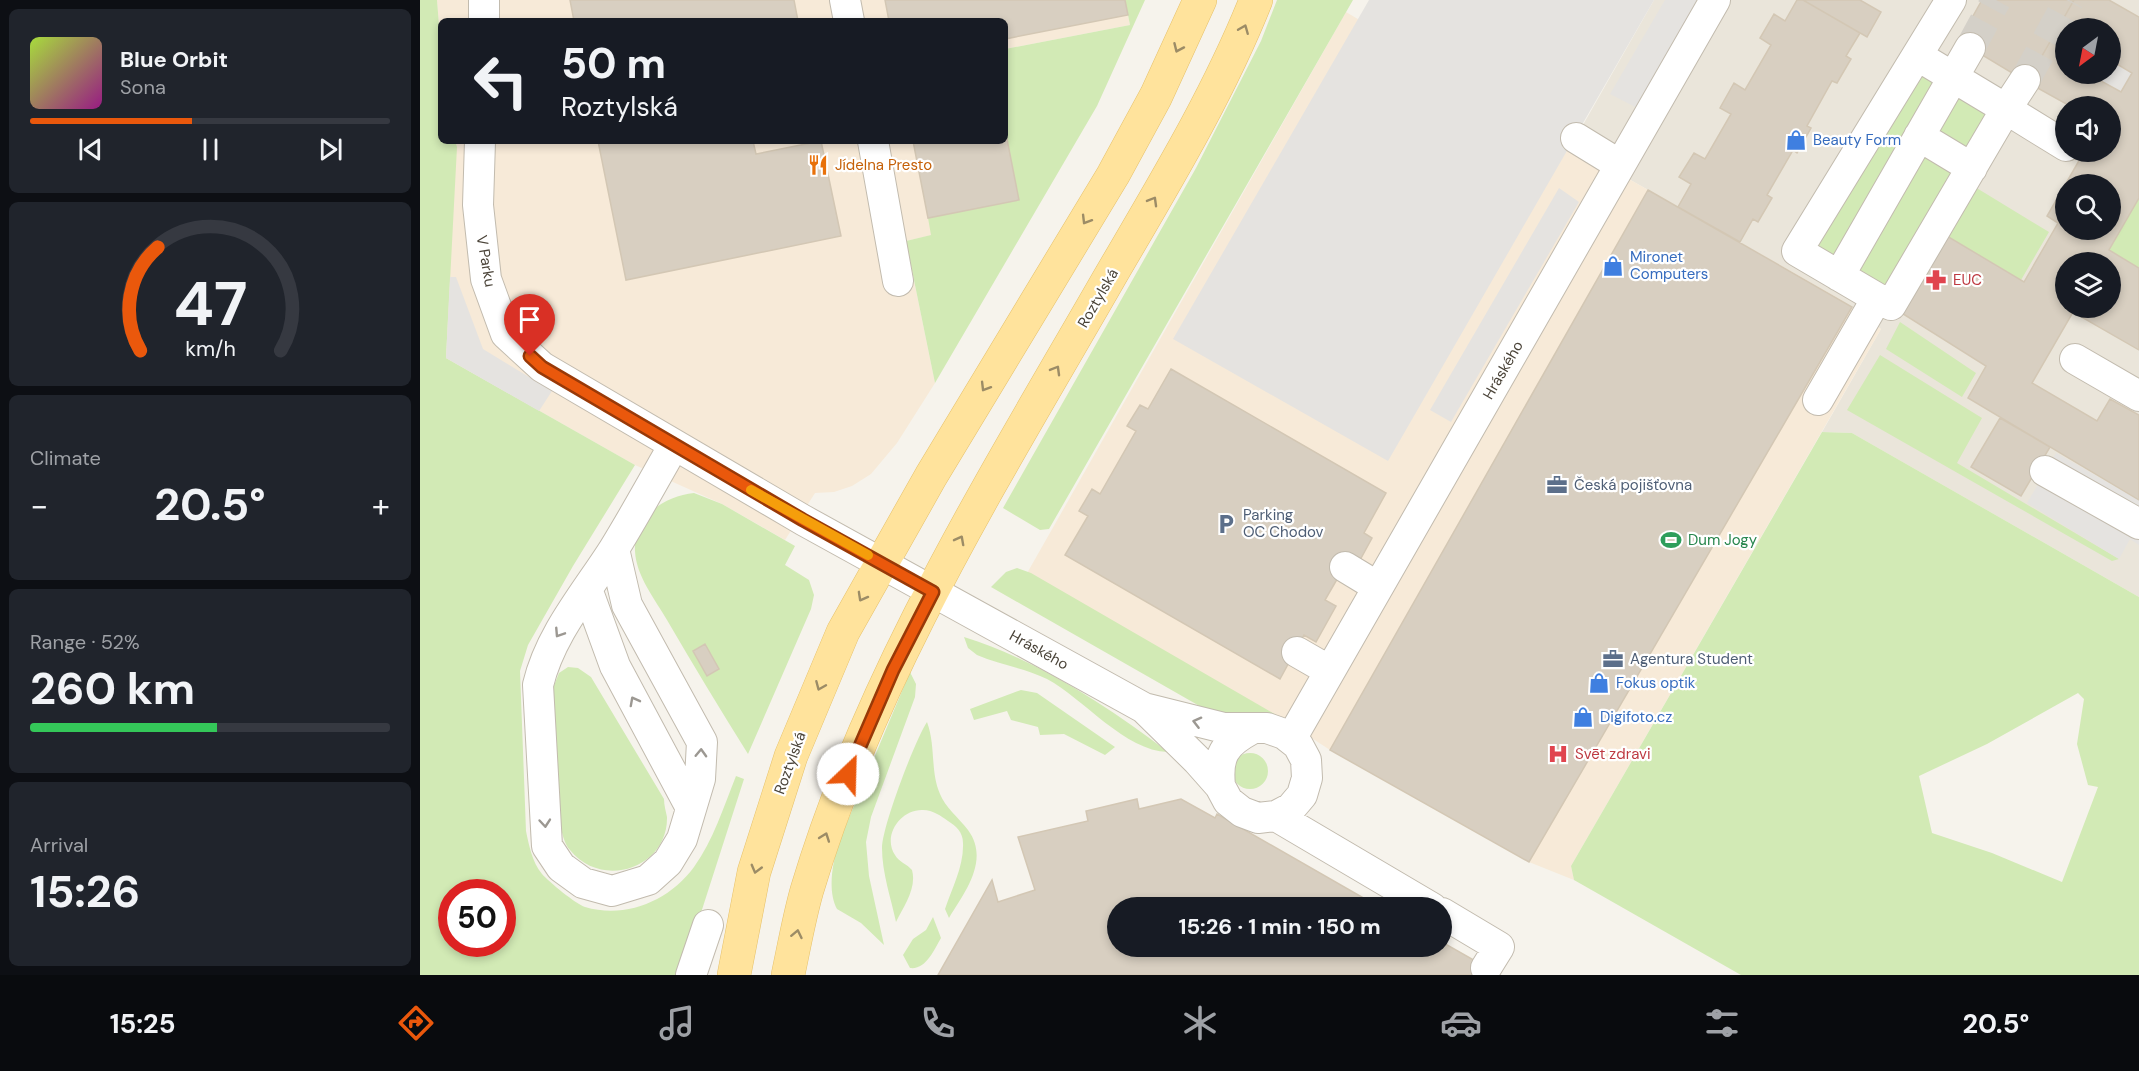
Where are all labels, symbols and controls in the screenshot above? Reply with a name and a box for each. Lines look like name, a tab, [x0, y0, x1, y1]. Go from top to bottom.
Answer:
north arrow	[2055, 18, 2121, 84]
map controls	[2055, 18, 2121, 318]
one-way arrow	[1237, 24, 1249, 35]
text: 50 m	[561, 36, 666, 91]
icon: left	[462, 42, 540, 120]
one-way arrow	[1174, 42, 1186, 53]
text: Blue Orbit	[120, 45, 228, 74]
text: Sona	[120, 74, 166, 100]
text: Roztylská	[561, 89, 678, 124]
button: sound	[2055, 96, 2121, 162]
shop icon: Beauty Form	[1784, 128, 1808, 152]
place label: Beauty Form	[1813, 130, 1901, 150]
icon: previous	[74, 133, 107, 166]
icon: pause	[194, 133, 227, 166]
icon: next	[314, 133, 347, 166]
restaurant icon: Jídelna Presto	[806, 153, 830, 177]
place label: Jídelna Presto	[835, 155, 932, 175]
button: search	[2055, 174, 2121, 240]
one-way arrow	[1146, 197, 1158, 207]
one-way arrow	[1082, 214, 1093, 224]
street label: V Parku	[472, 234, 500, 288]
place label: Mironet Computers	[1630, 247, 1708, 284]
button: layers	[2055, 252, 2121, 318]
shop icon: Mironet Computers	[1601, 254, 1625, 278]
text: 47	[173, 263, 247, 344]
street label: Roztylská	[1073, 265, 1123, 331]
pharmacy icon: EUC	[1924, 268, 1948, 292]
place label: EUC	[1953, 270, 1982, 290]
pin	[504, 294, 555, 356]
icon: arrive	[513, 303, 546, 336]
text: km/h	[185, 336, 235, 364]
street label: Hráského	[1478, 337, 1528, 403]
one-way arrow	[1049, 366, 1061, 376]
one-way arrow	[980, 381, 992, 391]
text: Climate	[30, 445, 101, 471]
office icon: Česká pojišťovna	[1545, 473, 1569, 497]
text: 20.5°	[154, 475, 266, 534]
place label: Česká pojišťovna	[1574, 475, 1692, 495]
text: −	[30, 484, 48, 527]
text: +	[372, 484, 390, 527]
place label: Parking OC Chodov	[1243, 505, 1324, 542]
parking icon: Parking OC Chodov	[1214, 512, 1238, 536]
sports icon: Dum Jogy	[1659, 528, 1683, 552]
place label: Dum Jogy	[1688, 530, 1758, 550]
one-way arrow	[953, 536, 964, 546]
one-way arrow	[858, 591, 870, 601]
one-way arrow	[555, 626, 566, 637]
street label: Hráského	[1006, 626, 1072, 674]
text: Range · 52%	[30, 629, 140, 655]
office icon: Agentura Student	[1601, 647, 1625, 671]
place label: Agentura Student	[1630, 649, 1753, 669]
text: 260 km	[30, 659, 195, 718]
shop icon: Fokus optik	[1587, 671, 1611, 695]
place label: Fokus optik	[1616, 673, 1696, 693]
one-way arrow	[815, 679, 827, 690]
one-way arrow	[630, 697, 641, 708]
shop icon: Digifoto.cz	[1571, 705, 1595, 729]
place label: Digifoto.cz	[1600, 707, 1672, 727]
one-way arrow	[1192, 716, 1202, 729]
street label: Roztylská	[769, 729, 811, 797]
position arrow	[816, 742, 880, 806]
hospital icon: Svēt zdravi	[1546, 742, 1570, 766]
place label: Svēt zdravi	[1575, 744, 1651, 764]
one-way arrow	[695, 748, 708, 757]
one-way arrow	[538, 818, 551, 827]
text: Arrival	[30, 832, 88, 858]
one-way arrow	[817, 832, 830, 843]
text: 15:26	[30, 862, 140, 921]
one-way arrow	[750, 864, 763, 874]
speed limit sign: 50	[438, 879, 516, 957]
text: 15:26 · 1 min · 150 m	[1178, 912, 1381, 941]
one-way arrow	[790, 929, 803, 939]
icon: directions	[395, 1002, 437, 1044]
icon: music	[656, 1002, 698, 1044]
icon: phone	[917, 1002, 959, 1044]
icon: climate	[1179, 1002, 1221, 1044]
icon: car	[1440, 1002, 1482, 1044]
icon: filters	[1701, 1002, 1743, 1044]
text: 15:25	[110, 1006, 176, 1041]
text: 20.5°	[1962, 1006, 2029, 1041]

